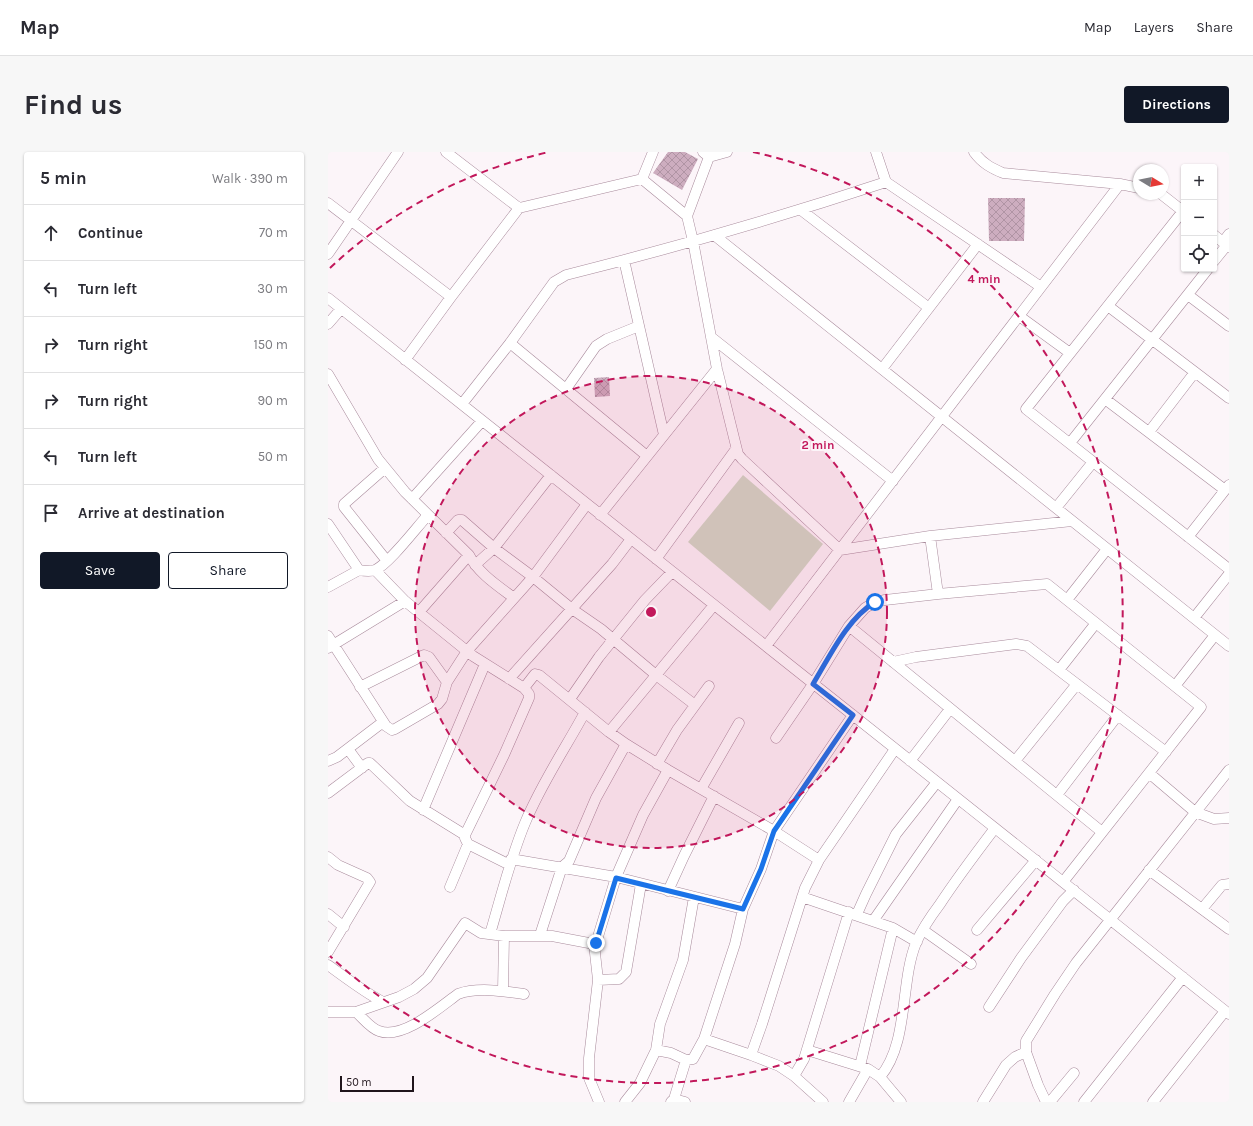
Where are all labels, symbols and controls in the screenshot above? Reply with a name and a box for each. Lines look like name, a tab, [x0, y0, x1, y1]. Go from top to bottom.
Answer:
text: Map	[20, 17, 59, 39]
text: Map	[1084, 19, 1112, 36]
text: Layers	[1134, 19, 1174, 36]
text: Share	[1196, 19, 1233, 36]
button: Directions	[1124, 86, 1229, 123]
text: Find us	[24, 88, 123, 121]
north arrow	[1133, 164, 1169, 200]
map controls	[1181, 164, 1217, 272]
button: +	[1181, 164, 1217, 200]
text: 5 min	[40, 168, 87, 188]
text: Walk · 390 m	[212, 171, 288, 186]
button: −	[1181, 200, 1217, 236]
icon: ahead	[40, 222, 62, 244]
text: Continue	[78, 224, 143, 242]
text: 70 m	[259, 225, 288, 240]
button: locate	[1181, 236, 1217, 272]
text: 4 min	[968, 272, 1000, 286]
icon: left	[40, 278, 62, 300]
text: Turn left	[78, 280, 137, 298]
text: 30 m	[257, 281, 288, 296]
icon: right	[40, 334, 62, 356]
text: Turn right	[78, 336, 148, 354]
text: 150 m	[253, 337, 288, 352]
icon: right	[40, 390, 62, 412]
text: Turn right	[78, 392, 148, 410]
text: 90 m	[257, 393, 288, 408]
text: 2 min	[801, 438, 835, 452]
icon: left	[40, 446, 62, 468]
text: Turn left	[78, 448, 137, 466]
text: 50 m	[258, 449, 288, 464]
icon: arrive	[40, 502, 62, 524]
text: Arrive at destination	[78, 504, 225, 522]
button: Save	[40, 552, 160, 589]
button: Share	[168, 552, 288, 589]
route start	[866, 593, 884, 611]
centre of rings	[644, 605, 658, 619]
route end	[587, 934, 605, 952]
scale bar	[340, 1074, 414, 1093]
text: 50 m	[346, 1076, 372, 1089]

